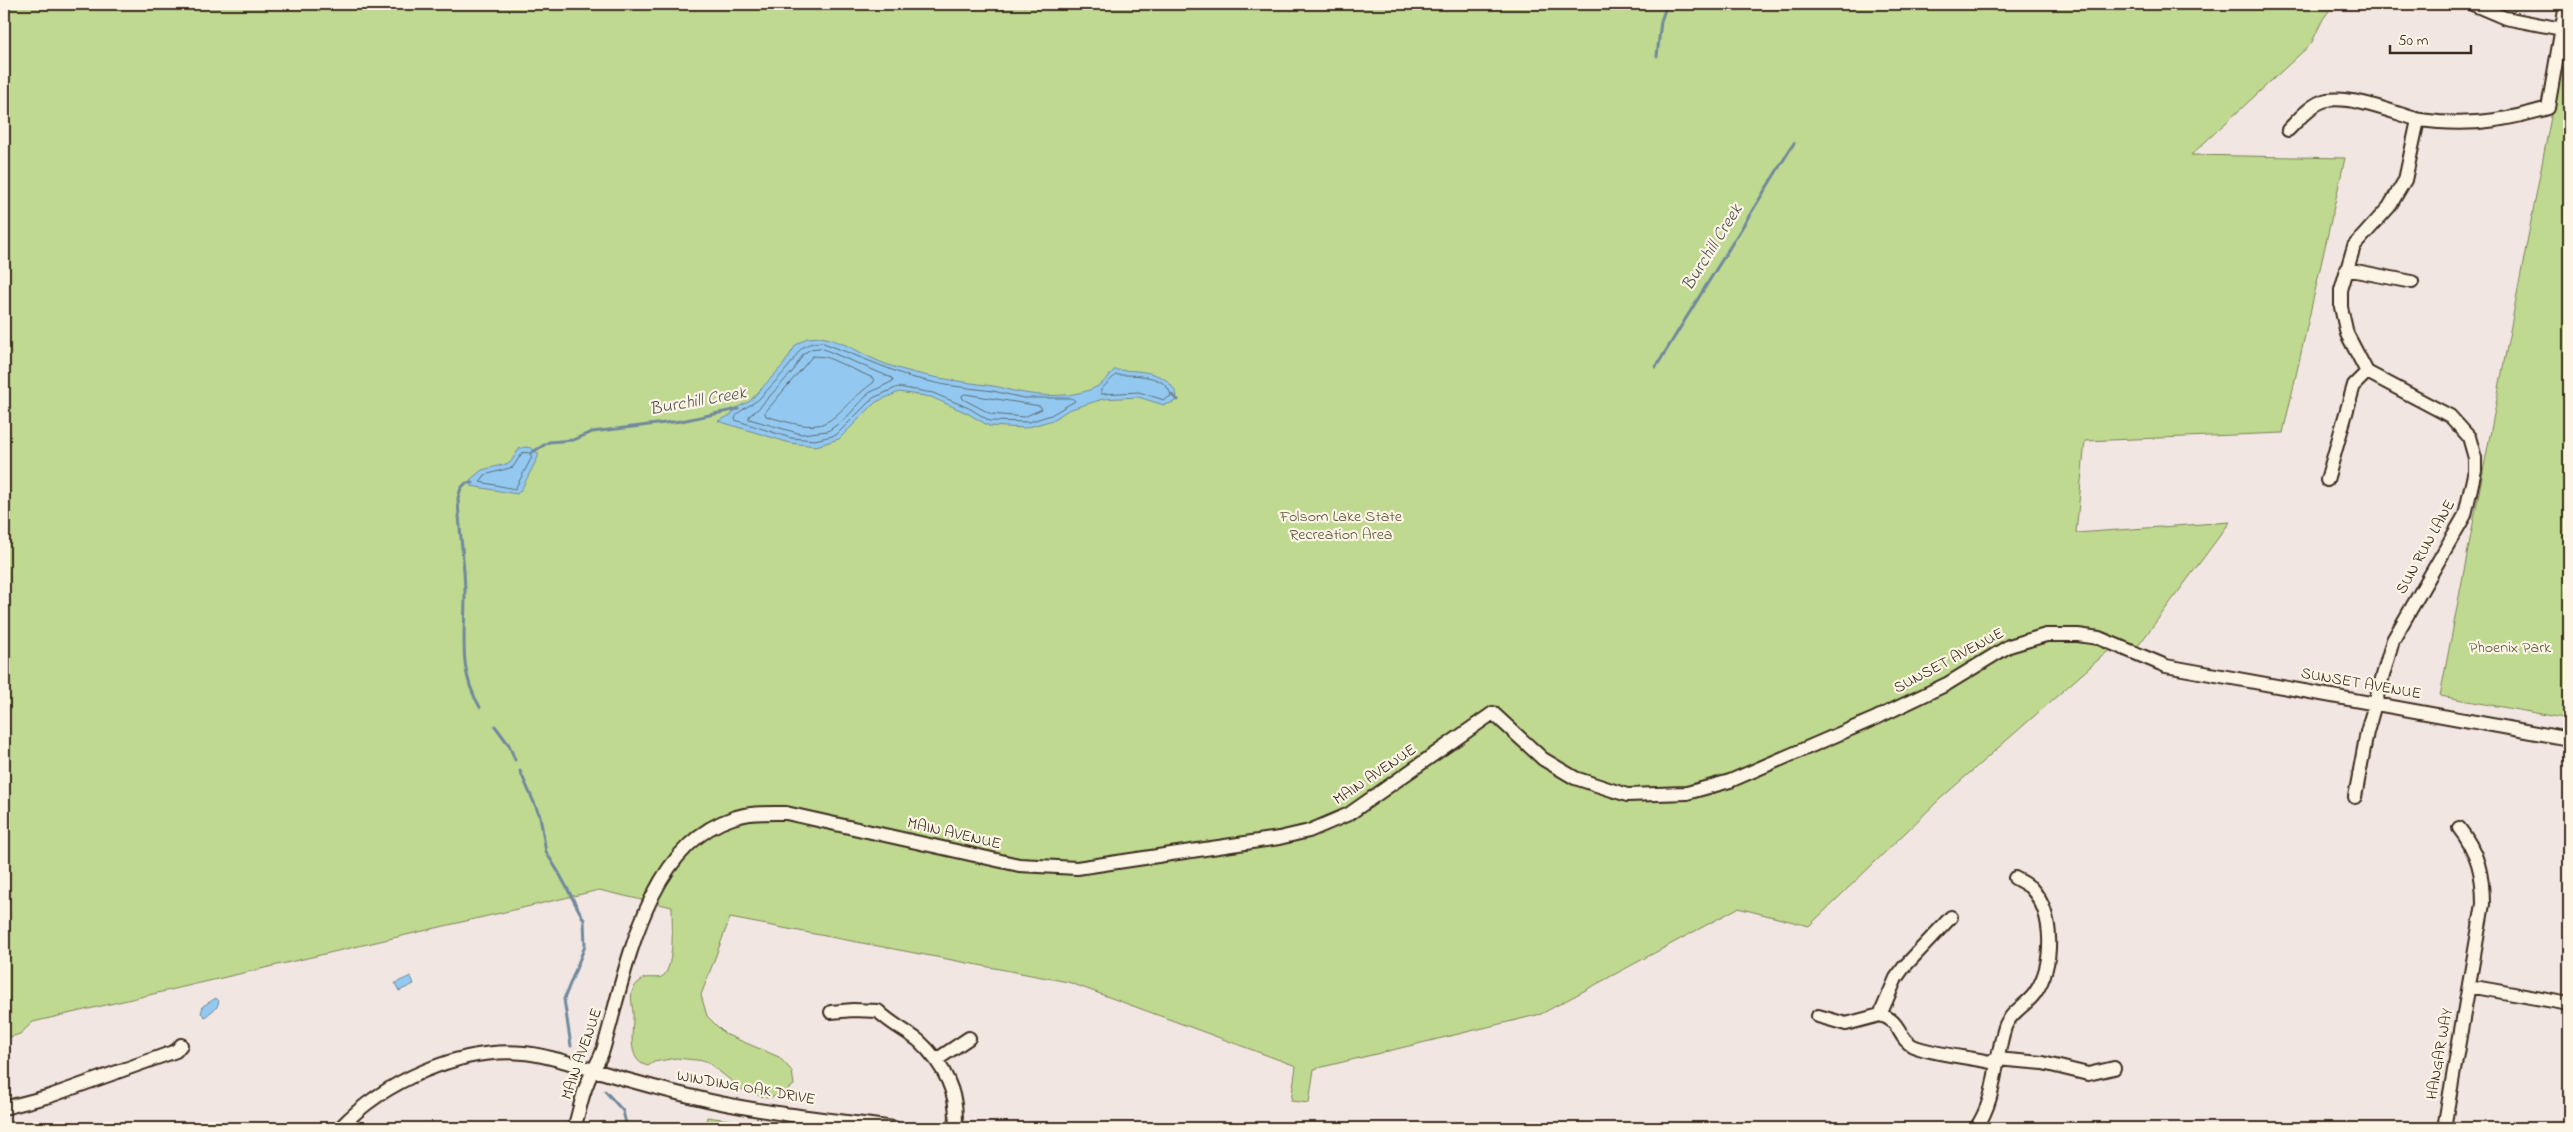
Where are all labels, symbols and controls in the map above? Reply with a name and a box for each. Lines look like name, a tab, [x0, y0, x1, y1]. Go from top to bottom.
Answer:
scale bar	[2390, 22, 2472, 54]
text: 50 m	[2398, 30, 2429, 52]
water label: Burchill Creek	[1676, 199, 1751, 296]
water label: Burchill Creek	[648, 381, 749, 423]
street label: SUN RUN LANE	[2390, 495, 2462, 599]
park label: Folsom Lake State Recreation Area	[1279, 505, 1403, 547]
street label: SUNSET AVENUE	[1889, 622, 2009, 700]
park label: Phoenix Park	[2469, 636, 2552, 660]
street label: SUNSET AVENUE	[2299, 662, 2423, 706]
street label: MAIN AVENUE	[1329, 738, 1421, 812]
street label: MAIN AVENUE	[905, 812, 1003, 856]
street label: MAIN AVENUE	[555, 1005, 609, 1103]
street label: HANGAR WAY	[2420, 1006, 2460, 1102]
street label: WINDING OAK DRIVE	[675, 1064, 817, 1112]

